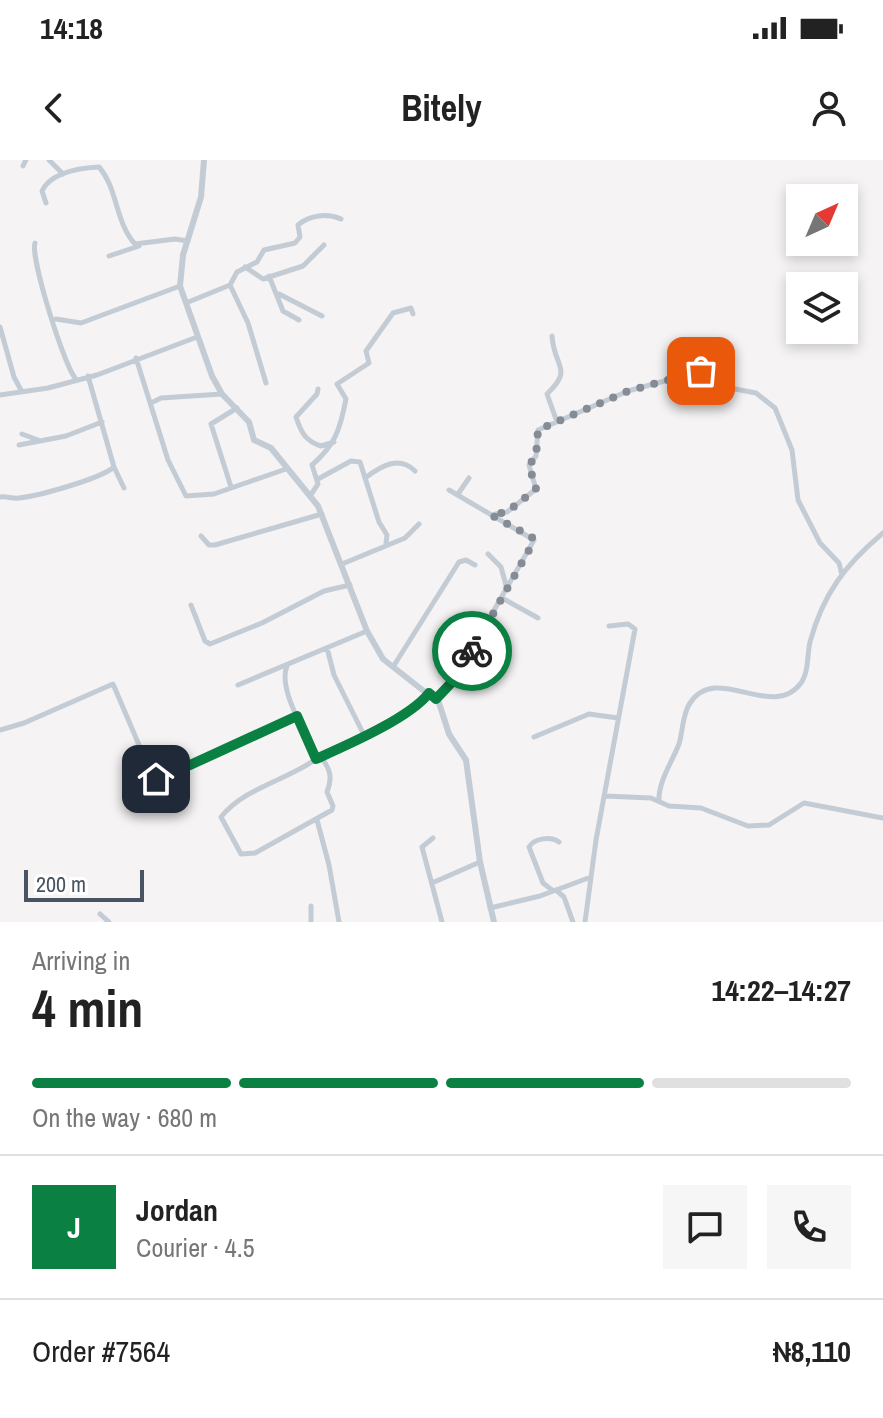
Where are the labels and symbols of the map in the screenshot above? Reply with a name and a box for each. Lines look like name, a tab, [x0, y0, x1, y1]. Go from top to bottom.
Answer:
north arrow	[786, 184, 858, 256]
pin	[667, 337, 735, 405]
courier	[432, 611, 512, 691]
pin	[122, 745, 190, 813]
scale bar	[24, 866, 144, 902]

